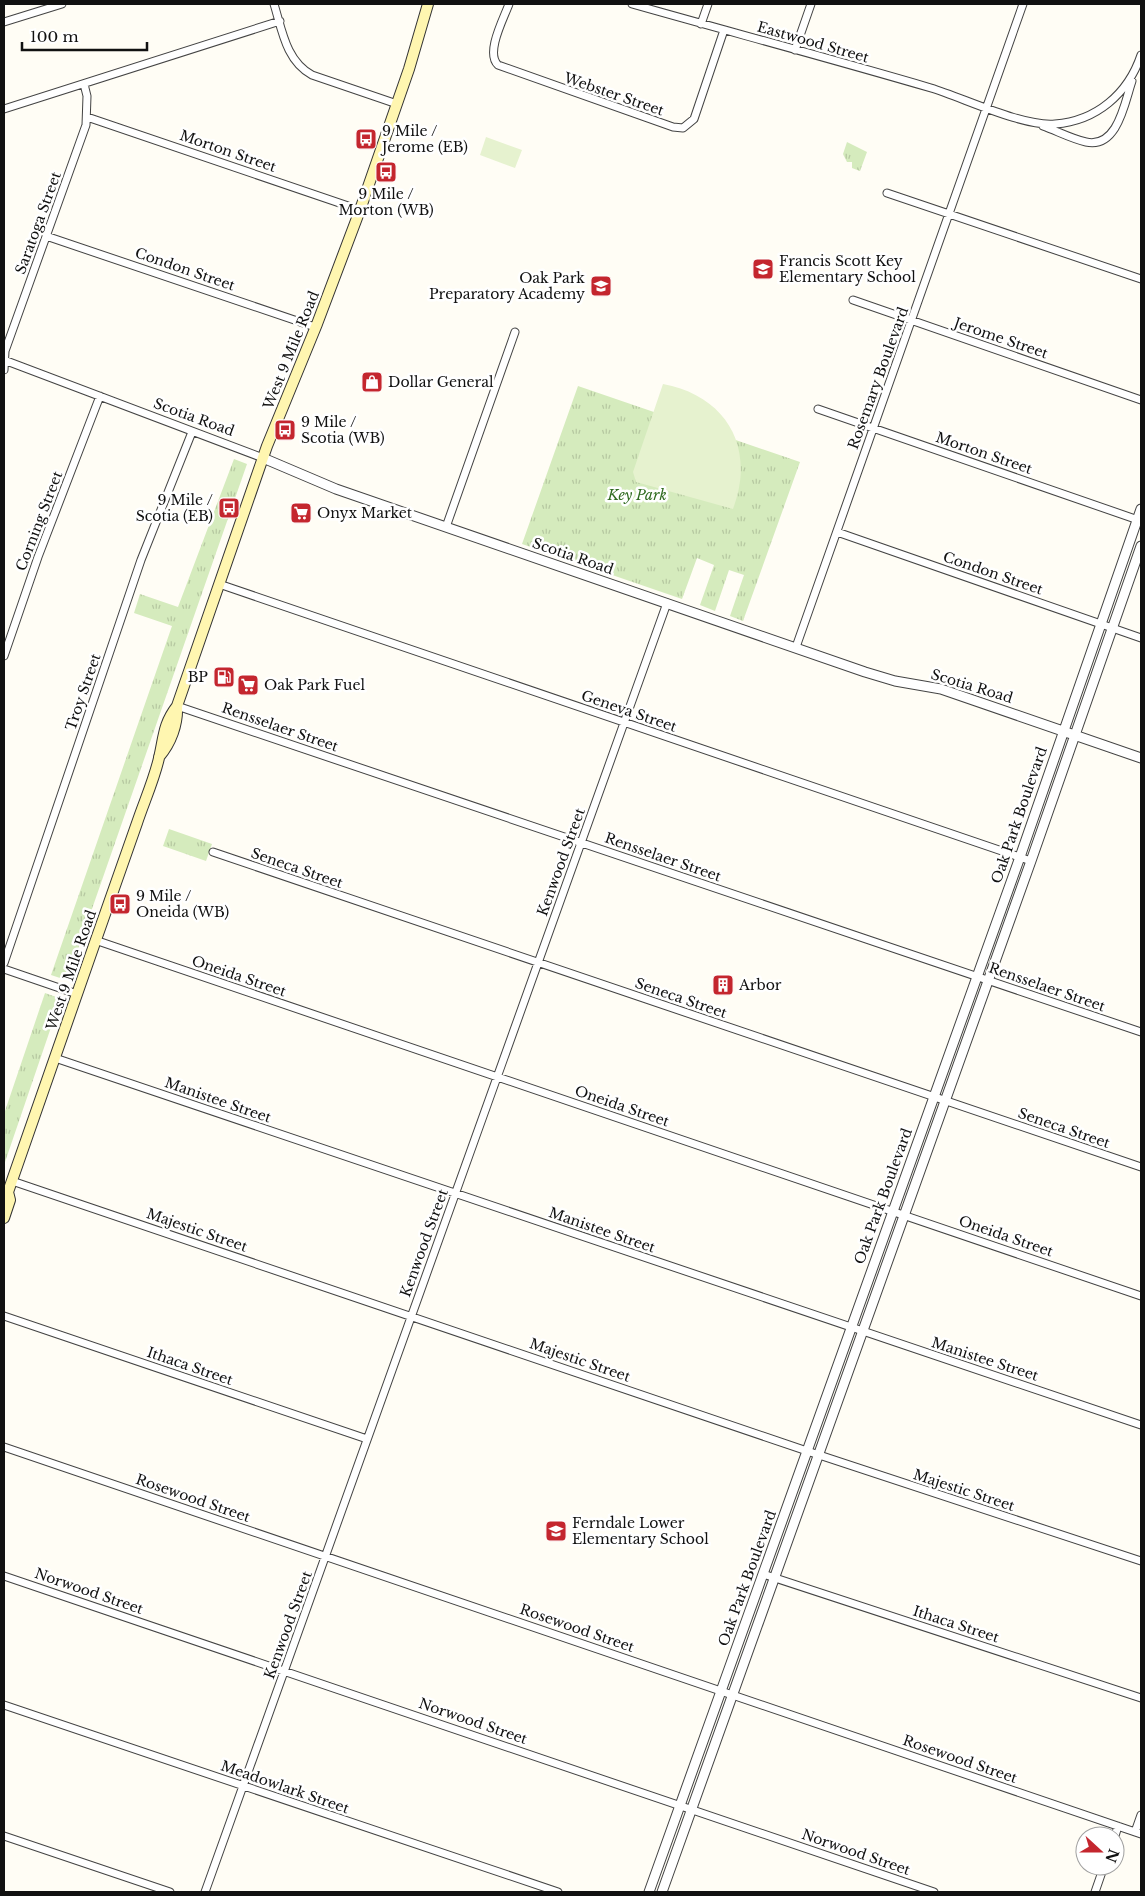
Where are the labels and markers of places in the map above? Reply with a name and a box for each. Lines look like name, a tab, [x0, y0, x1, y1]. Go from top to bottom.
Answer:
place label: 9 Mile / Jerome (EB)	[380, 122, 468, 156]
bus stop icon: 9 Mile / Jerome (EB)	[354, 127, 378, 151]
bus stop icon: 9 Mile / Morton (WB)	[374, 160, 398, 184]
place label: 9 Mile / Morton (WB)	[338, 185, 434, 219]
place label: Francis Scott Key Elementary School	[779, 252, 916, 286]
school or university icon: Francis Scott Key Elementary School	[751, 257, 775, 281]
place label: Oak Park Preparatory Academy	[429, 269, 585, 303]
school or university icon: Oak Park Preparatory Academy	[589, 274, 613, 298]
shop icon: Dollar General	[360, 370, 384, 394]
place label: Dollar General	[388, 373, 494, 391]
place label: 9 Mile / Scotia (WB)	[301, 413, 385, 447]
bus stop icon: 9 Mile / Scotia (WB)	[273, 418, 297, 442]
place label: 9 Mile / Scotia (EB)	[136, 491, 214, 525]
bus stop icon: 9 Mile / Scotia (EB)	[217, 496, 241, 520]
supermarket icon: Onyx Market	[289, 501, 313, 525]
place label: Onyx Market	[317, 504, 413, 522]
fuel station icon: BP	[212, 665, 236, 689]
place label: BP	[188, 668, 208, 686]
supermarket icon: Oak Park Fuel	[236, 673, 260, 697]
place label: Oak Park Fuel	[264, 676, 365, 694]
place label: 9 Mile / Oneida (WB)	[136, 887, 229, 921]
bus stop icon: 9 Mile / Oneida (WB)	[108, 892, 132, 916]
building icon: Arbor	[711, 973, 735, 997]
place label: Arbor	[738, 976, 782, 994]
place label: Ferndale Lower Elementary School	[572, 1514, 709, 1548]
school or university icon: Ferndale Lower Elementary School	[544, 1519, 568, 1543]

